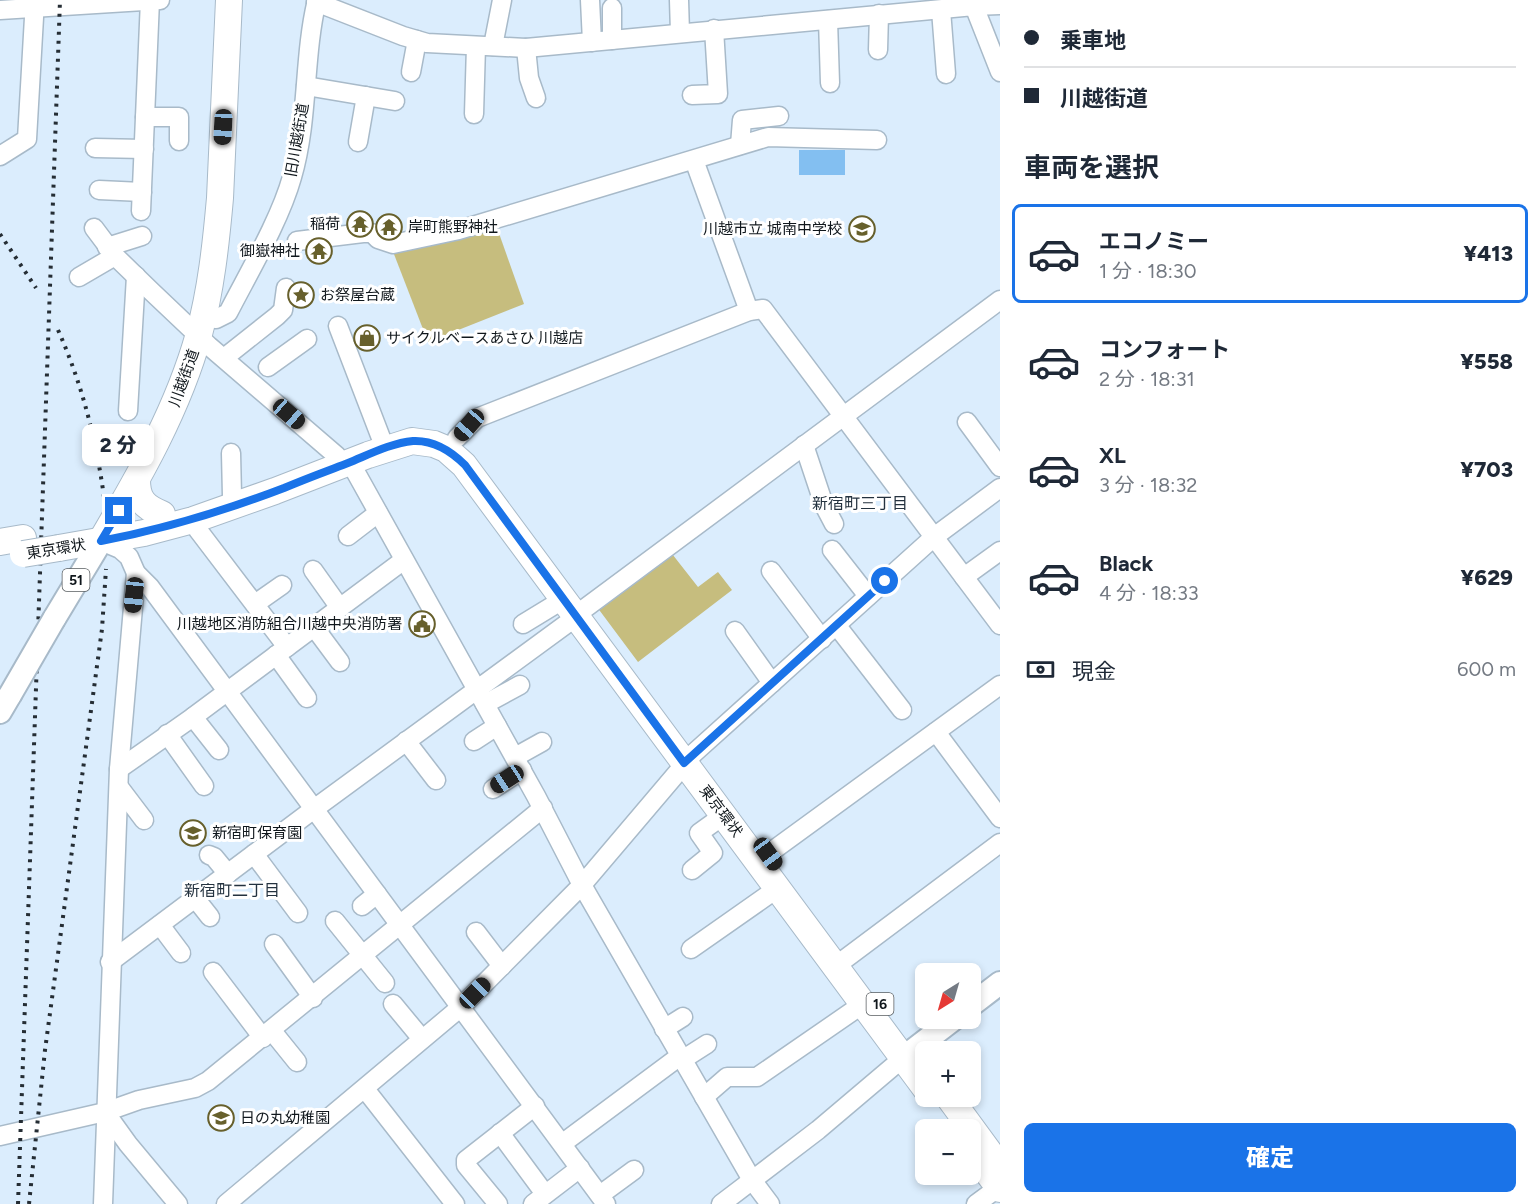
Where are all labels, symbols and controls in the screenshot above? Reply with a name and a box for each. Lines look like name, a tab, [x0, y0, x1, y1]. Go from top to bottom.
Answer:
text: 乗車地	[1060, 27, 1126, 54]
text: 川越街道	[1060, 85, 1148, 112]
street label: 旧川越街道	[282, 101, 312, 179]
car	[213, 109, 233, 145]
text: 車両を選択	[1024, 151, 1159, 184]
temple icon: 稲荷	[345, 209, 375, 239]
temple icon: 岸町熊野神社	[374, 212, 404, 242]
school or university icon: 川越市立 城南中学校	[847, 214, 877, 244]
place label: 稲荷	[310, 215, 340, 233]
place label: 岸町熊野神社	[408, 218, 498, 236]
place label: 川越市立 城南中学校	[703, 220, 842, 238]
icon: car	[1027, 227, 1081, 281]
text: エコノミー	[1099, 228, 1209, 255]
temple icon: 御嶽神社	[304, 236, 334, 266]
text: ¥413	[1464, 240, 1513, 267]
place label: 御嶽神社	[240, 242, 300, 260]
text: 1 分 · 18:30	[1099, 259, 1196, 283]
place icon: お祭屋台蔵	[286, 280, 316, 310]
place label: お祭屋台蔵	[320, 286, 395, 304]
shop icon: サイクルベースあさひ 川越店	[352, 323, 382, 353]
place label: サイクルベースあさひ 川越店	[386, 329, 583, 347]
icon: car	[1027, 335, 1081, 389]
text: コンフォート	[1099, 336, 1230, 363]
street label: 川越街道	[165, 347, 203, 409]
text: ¥558	[1460, 348, 1513, 375]
text: 2 分 · 18:31	[1099, 367, 1195, 391]
car	[270, 395, 308, 433]
car	[450, 406, 488, 444]
callout: 2 分	[83, 424, 155, 466]
text: 2 分	[100, 433, 136, 457]
text: XL	[1099, 442, 1126, 469]
icon: car	[1027, 443, 1081, 497]
text: ¥703	[1460, 456, 1513, 483]
text: 3 分 · 18:32	[1099, 473, 1197, 497]
district label: 新宿町三丁目	[812, 494, 908, 513]
route end	[105, 497, 132, 524]
street label: 東京環状	[25, 535, 87, 563]
text: Black	[1099, 550, 1153, 577]
icon: car	[1027, 551, 1081, 605]
text: ¥629	[1461, 564, 1513, 591]
route start	[871, 567, 898, 594]
road number: 51	[62, 569, 90, 591]
car	[123, 576, 145, 614]
text: 4 分 · 18:33	[1099, 581, 1199, 605]
public building icon: 川越地区消防組合川越中央消防署	[407, 609, 437, 639]
place label: 川越地区消防組合川越中央消防署	[177, 615, 402, 633]
icon: cash	[1024, 653, 1057, 686]
text: 600 m	[1457, 657, 1516, 681]
text: 現金	[1072, 658, 1116, 685]
car	[487, 762, 527, 796]
street label: 東京環状	[696, 782, 746, 840]
school or university icon: 新宿町保育園	[178, 818, 208, 848]
place label: 新宿町保育園	[212, 824, 302, 842]
car	[750, 834, 786, 874]
district label: 新宿町二丁目	[184, 881, 280, 900]
north arrow	[915, 963, 981, 1029]
map controls	[915, 963, 981, 1185]
car	[456, 974, 494, 1012]
road number: 16	[866, 993, 894, 1015]
button: +	[915, 1041, 981, 1107]
school or university icon: 日の丸幼稚園	[206, 1103, 236, 1133]
place label: 日の丸幼稚園	[240, 1109, 330, 1127]
button: −	[915, 1119, 981, 1185]
button: 確定	[1024, 1123, 1516, 1192]

